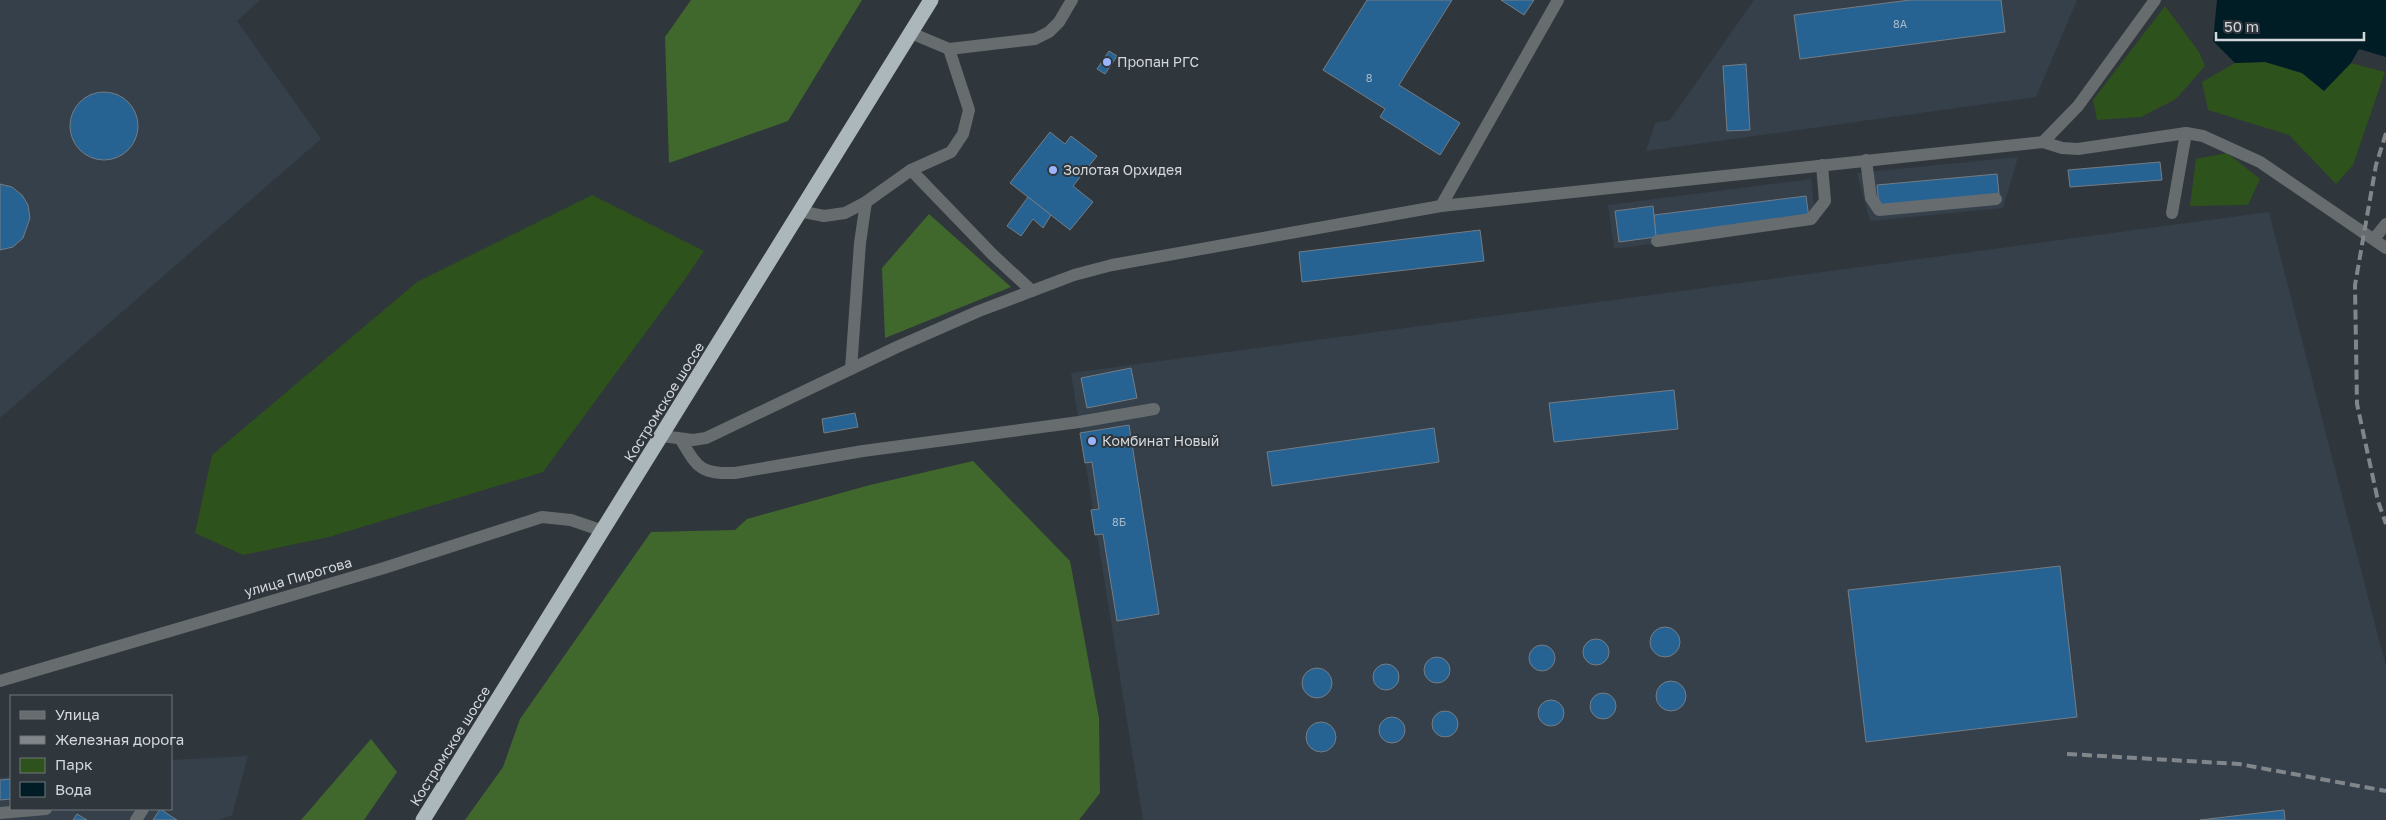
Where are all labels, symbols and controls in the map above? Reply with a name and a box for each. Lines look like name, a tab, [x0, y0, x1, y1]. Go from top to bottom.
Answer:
scale bar	[2216, 10, 2364, 42]
house number: 8А	[1893, 17, 1908, 30]
text: 50 m	[2224, 17, 2259, 35]
place label: Пропан РГС	[1117, 53, 1199, 70]
marker: Пропан РГС	[1101, 56, 1113, 68]
house number: 8	[1366, 71, 1373, 84]
place label: Золотая Орхидея	[1063, 161, 1182, 178]
marker: Золотая Орхидея	[1047, 164, 1059, 176]
street label: Костромское шоссе	[620, 339, 707, 465]
place label: Комбинат Новый	[1102, 432, 1219, 449]
marker: Комбинат Новый	[1086, 435, 1098, 447]
house number: 8Б	[1112, 515, 1126, 528]
street label: улица Пирогова	[242, 553, 354, 600]
street label: Костромское шоссе	[406, 683, 493, 809]
legend	[10, 695, 172, 810]
text: Улица	[55, 705, 100, 723]
text: Железная дорога	[55, 730, 184, 748]
text: Парк	[55, 755, 93, 773]
text: Вода	[55, 780, 92, 798]

